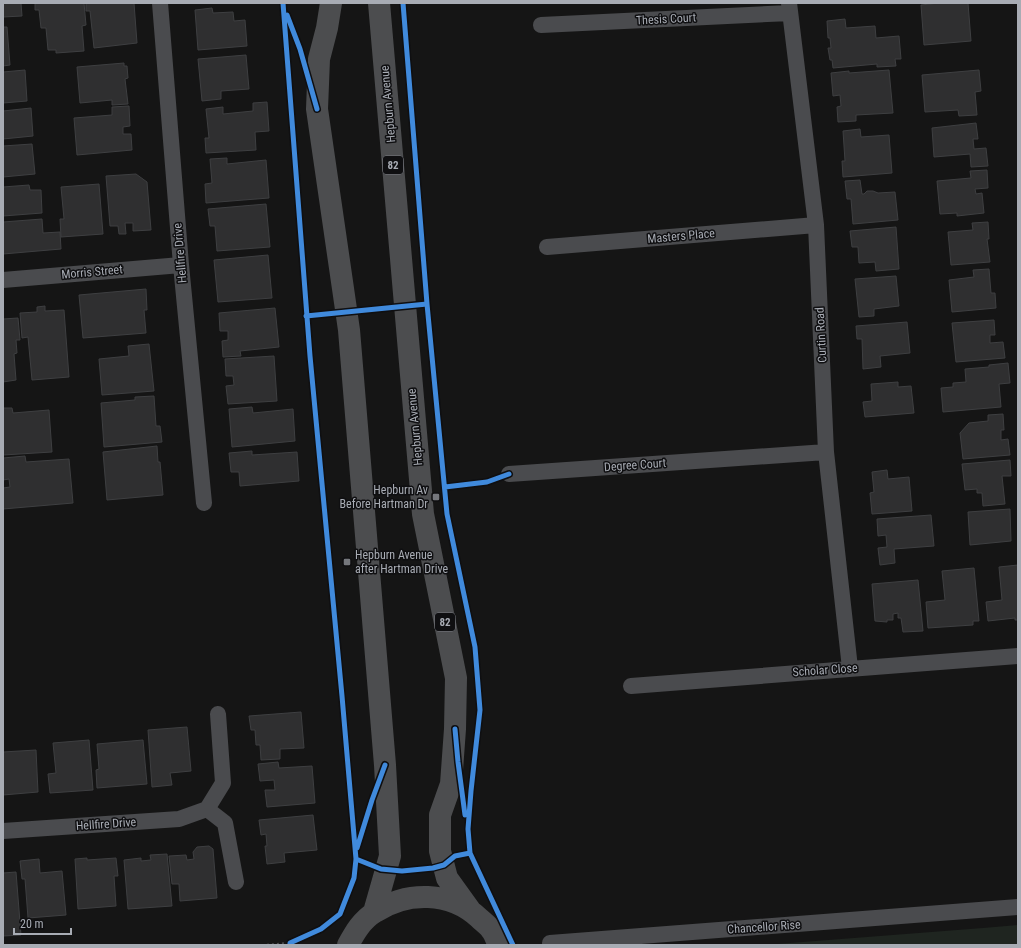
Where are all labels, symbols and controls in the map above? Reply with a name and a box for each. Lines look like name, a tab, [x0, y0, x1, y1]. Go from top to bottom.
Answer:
street label: Thesis Court	[636, 10, 697, 28]
street label: Hepburn Avenue	[378, 64, 398, 143]
road number: 82	[383, 156, 403, 174]
street label: Hellfire Drive	[170, 222, 190, 284]
street label: Masters Place	[647, 226, 716, 246]
street label: Morris Street	[61, 262, 124, 282]
street label: Curtin Road	[813, 307, 829, 363]
street label: Hepburn Avenue	[405, 387, 425, 466]
street label: Degree Court	[604, 456, 667, 474]
place label: Hepburn Av Before Hartman Dr	[340, 483, 428, 511]
marker: Hepburn Av Before Hartman Dr	[431, 492, 441, 502]
place label: Hepburn Avenue after Hartman Drive	[355, 548, 448, 576]
marker: Hepburn Avenue after Hartman Drive	[342, 557, 352, 567]
road number: 82	[435, 613, 455, 631]
street label: Scholar Close	[792, 661, 858, 679]
street label: Hellfire Drive	[75, 815, 137, 833]
scale bar	[14, 910, 71, 936]
text: 20 m	[20, 917, 44, 931]
street label: Chancellor Rise	[727, 917, 802, 937]

